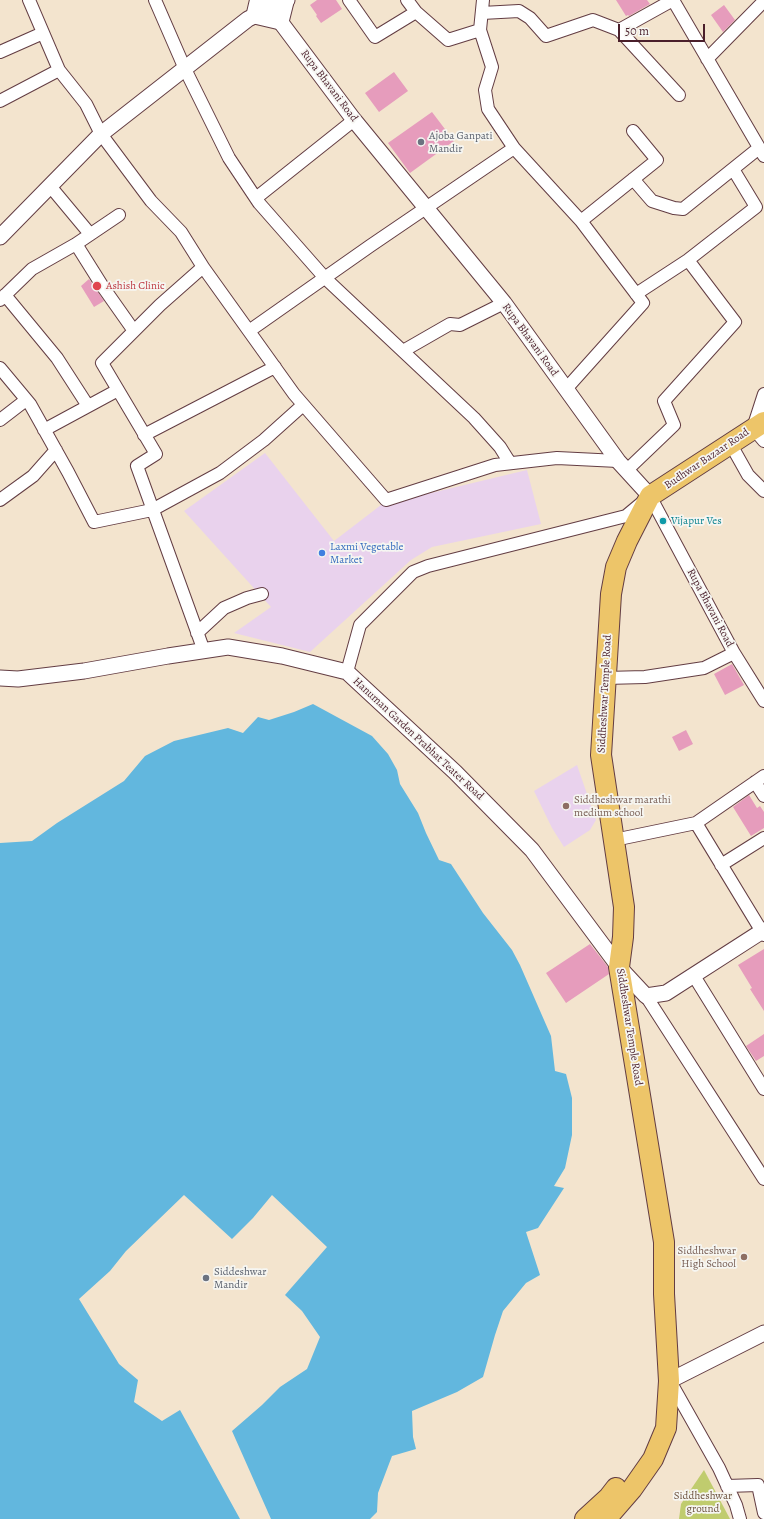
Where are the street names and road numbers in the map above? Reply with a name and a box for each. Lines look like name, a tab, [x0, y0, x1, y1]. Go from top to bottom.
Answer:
street label: Rupa Bhavani Road	[298, 47, 360, 125]
street label: Rupa Bhavani Road	[499, 301, 561, 379]
street label: Budhwar Bazaar Road	[662, 426, 752, 492]
street label: Rupa Bhavani Road	[684, 567, 736, 649]
street label: Siddheshwar Temple Road	[595, 634, 615, 754]
street label: Hanuman Garden Prabhat Teater Road	[350, 675, 486, 803]
street label: Siddheshwar Temple Road	[613, 967, 645, 1087]

